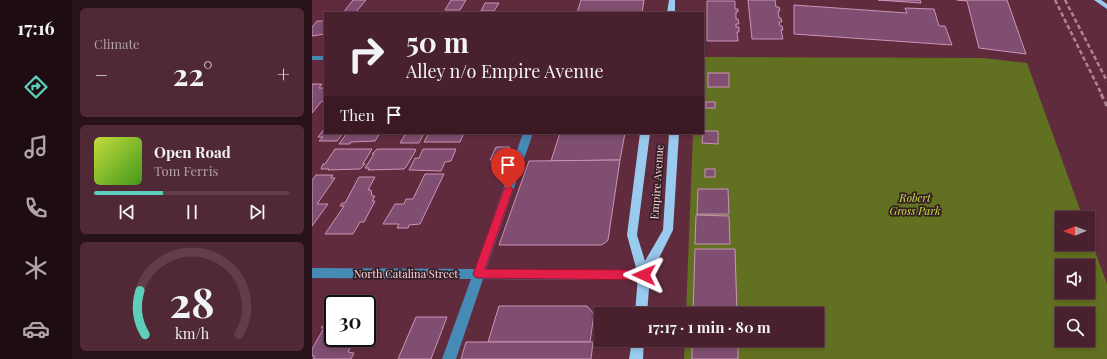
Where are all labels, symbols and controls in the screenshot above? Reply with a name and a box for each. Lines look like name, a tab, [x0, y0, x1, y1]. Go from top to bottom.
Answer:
text: 17:16	[17, 16, 55, 40]
text: 50 m	[406, 23, 469, 60]
icon: right	[340, 28, 392, 80]
text: Climate	[94, 35, 140, 52]
text: 22°	[173, 54, 213, 94]
text: −	[94, 59, 108, 89]
text: +	[277, 59, 290, 89]
text: Alley n/o Empire Avenue	[406, 59, 604, 83]
icon: directions	[22, 73, 50, 101]
icon: arrive	[383, 104, 405, 126]
text: Then	[340, 105, 375, 125]
icon: music	[22, 133, 50, 161]
text: Open Road	[154, 142, 231, 162]
street label: Empire Avenue	[646, 144, 667, 220]
pin	[491, 148, 525, 189]
icon: arrive	[497, 154, 519, 176]
text: Tom Ferris	[154, 162, 218, 179]
park label: Robert Gross Park	[889, 190, 941, 218]
icon: phone	[22, 194, 50, 222]
icon: previous	[116, 201, 138, 223]
icon: pause	[181, 201, 203, 223]
icon: next	[246, 201, 268, 223]
north arrow	[1055, 211, 1095, 251]
map controls	[1055, 211, 1095, 347]
icon: climate	[22, 254, 50, 282]
position arrow	[623, 254, 665, 296]
button: sound	[1055, 259, 1095, 299]
street label: North Catalina Street	[354, 266, 458, 281]
text: 28	[169, 272, 215, 327]
speed limit sign: 30	[324, 295, 376, 347]
button: search	[1055, 307, 1095, 347]
icon: car	[22, 315, 50, 343]
text: 17:17 · 1 min · 80 m	[647, 317, 771, 337]
text: km/h	[175, 323, 210, 342]

